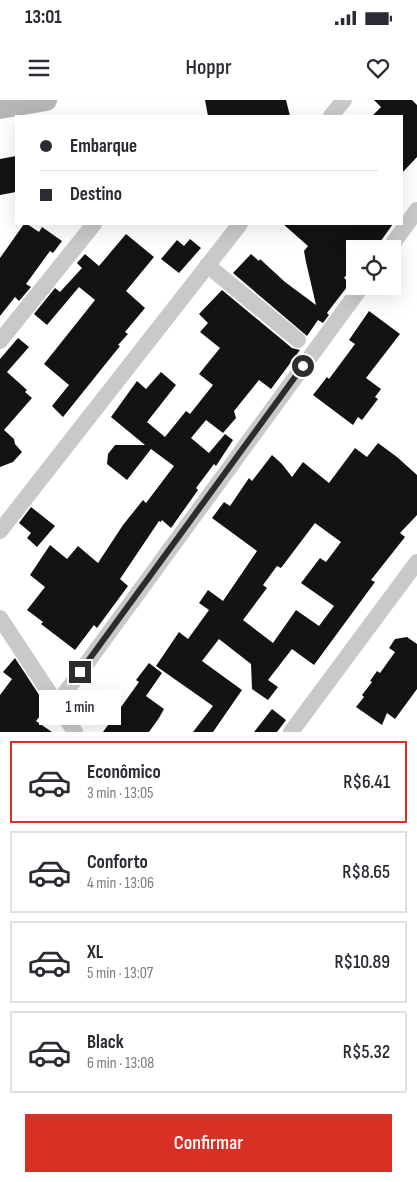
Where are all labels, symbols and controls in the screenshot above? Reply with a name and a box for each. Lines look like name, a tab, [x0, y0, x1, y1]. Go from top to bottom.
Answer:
text: 13:01	[25, 6, 62, 29]
icon: menu	[25, 54, 53, 82]
text: Hoppr	[185, 54, 232, 81]
icon: heart	[364, 54, 392, 82]
text: Embarque	[70, 135, 137, 158]
text: Destino	[70, 183, 122, 206]
map controls	[346, 240, 401, 295]
button: locate	[346, 240, 401, 295]
route start	[292, 355, 314, 377]
route end	[69, 661, 91, 683]
callout: 1 min	[39, 690, 121, 724]
text: 1 min	[65, 698, 95, 717]
icon: car	[27, 760, 72, 805]
text: Econômico	[87, 761, 161, 784]
text: R$6.41	[343, 771, 390, 794]
text: 3 min · 13:05	[87, 784, 153, 803]
icon: car	[27, 850, 72, 895]
text: Conforto	[87, 851, 148, 874]
text: R$8.65	[342, 861, 390, 884]
text: 4 min · 13:06	[87, 874, 154, 893]
icon: car	[27, 940, 72, 985]
text: XL	[87, 941, 103, 964]
text: R$10.89	[334, 951, 390, 974]
text: 5 min · 13:07	[87, 964, 153, 983]
icon: car	[27, 1030, 72, 1075]
text: Black	[87, 1031, 124, 1054]
text: R$5.32	[343, 1041, 390, 1064]
text: 6 min · 13:08	[87, 1054, 154, 1073]
button: Confirmar	[25, 1114, 392, 1172]

